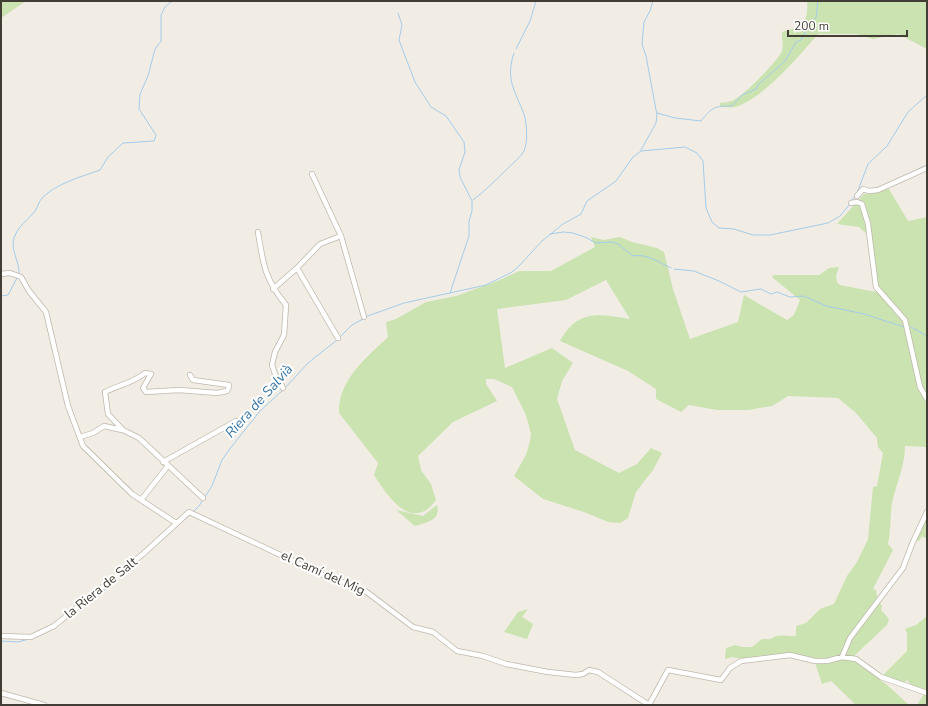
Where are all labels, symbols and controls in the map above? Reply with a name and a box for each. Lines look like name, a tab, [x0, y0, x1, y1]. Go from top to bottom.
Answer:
scale bar	[788, 12, 907, 38]
text: 200 m	[794, 18, 829, 34]
water label: Riera de Salvià	[221, 360, 297, 442]
street label: el Camí del Mig	[278, 546, 368, 600]
street label: la Riera de Salt	[61, 553, 141, 623]

